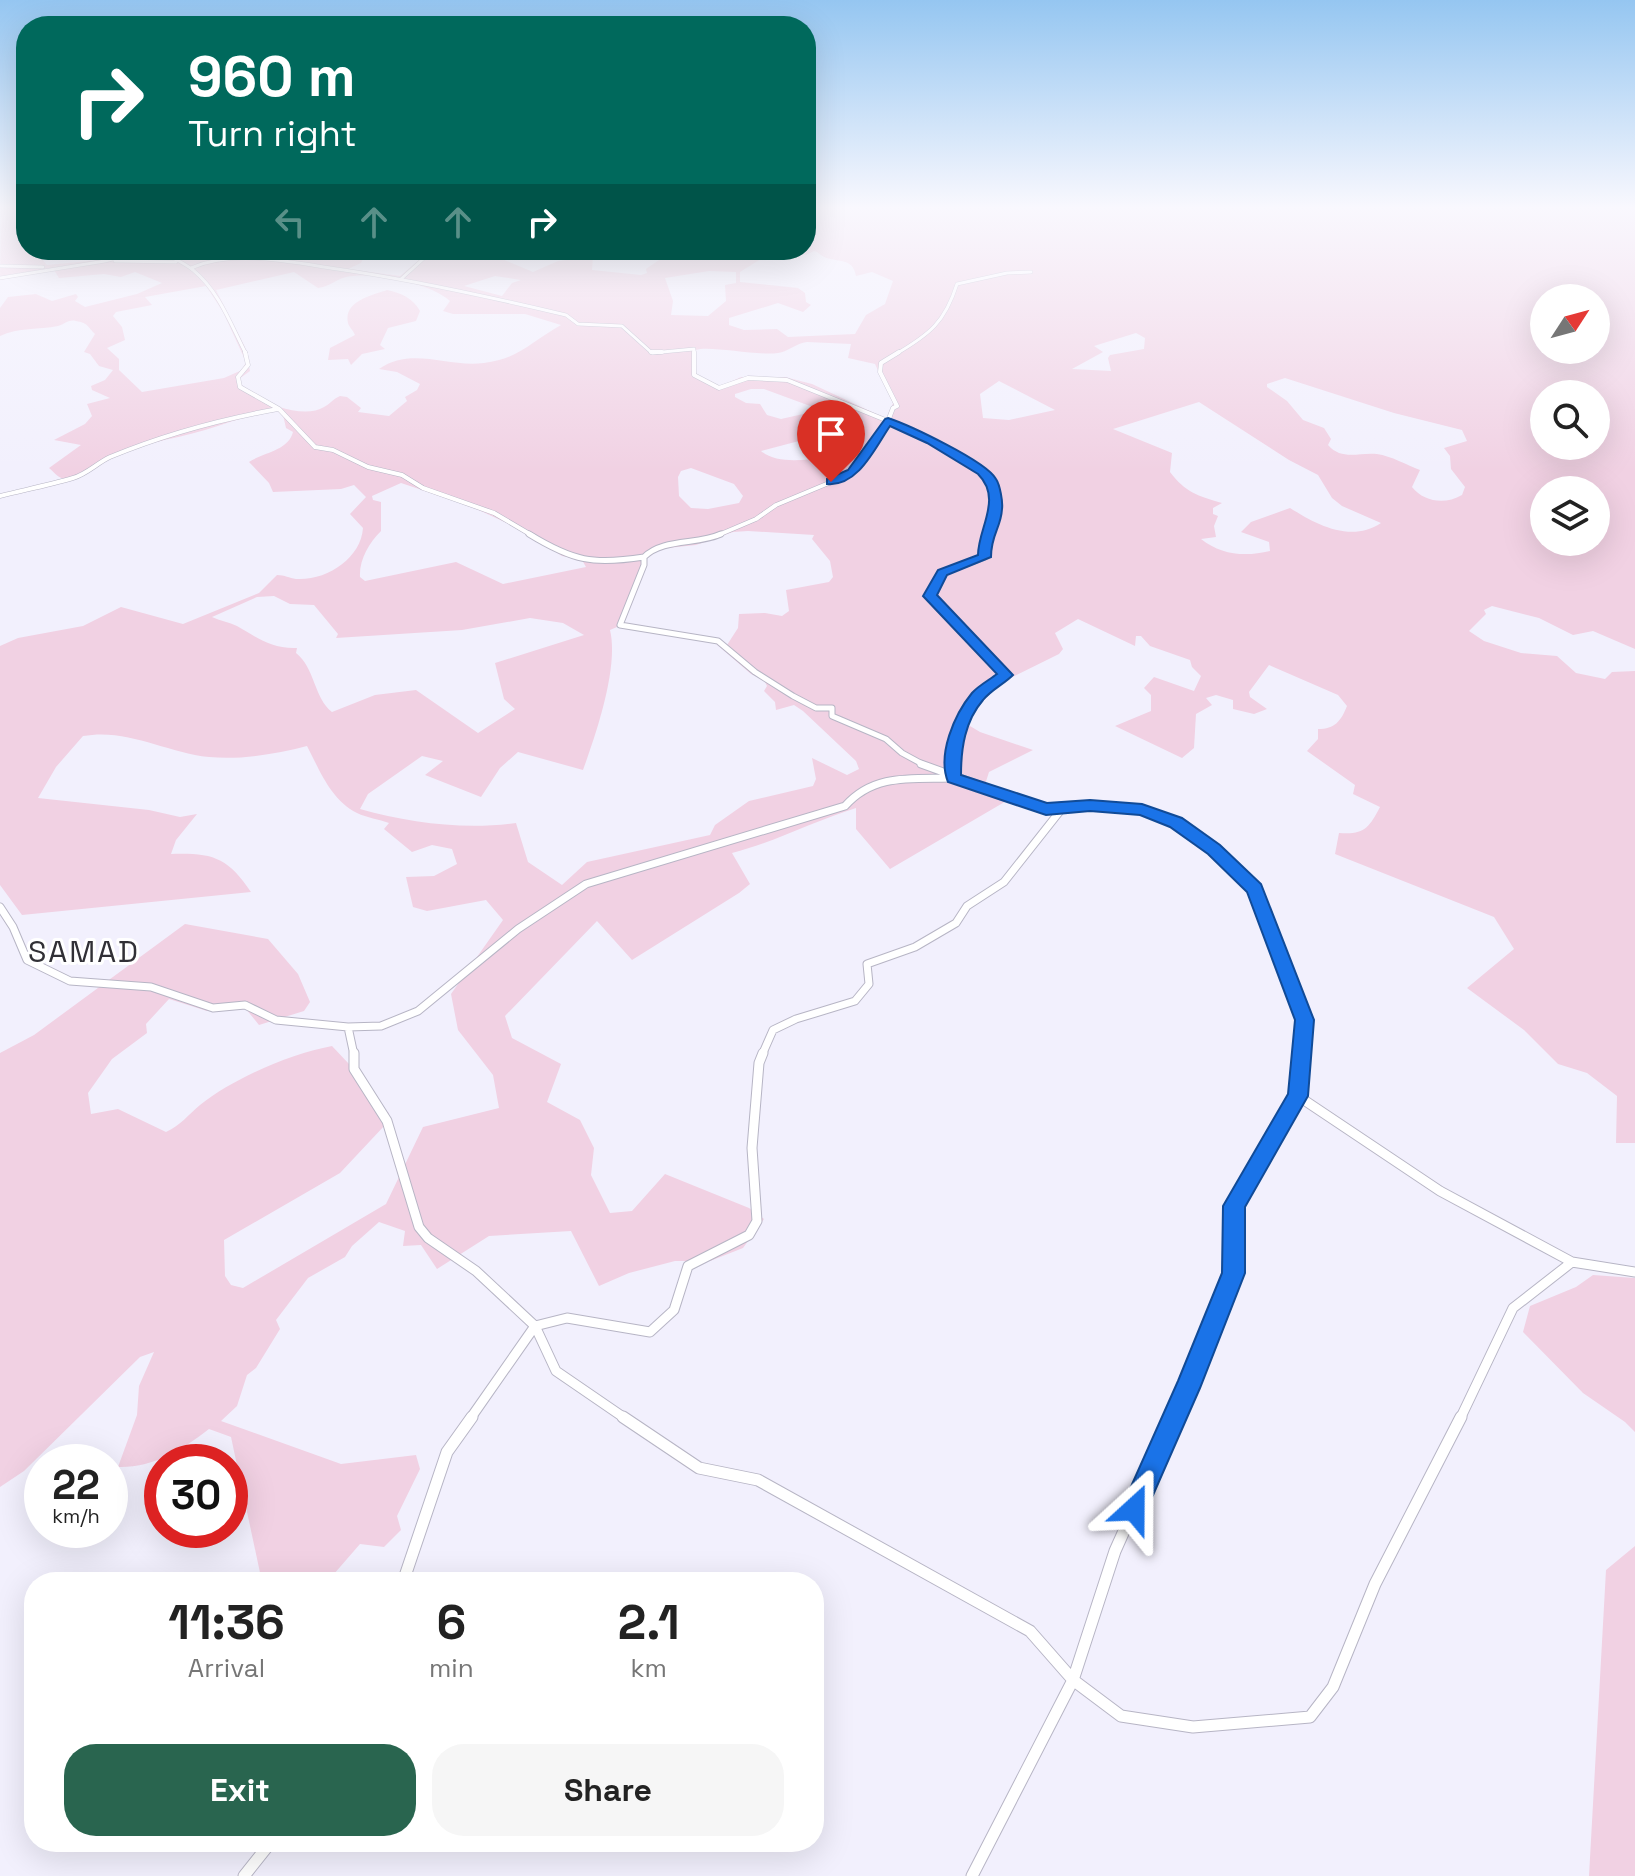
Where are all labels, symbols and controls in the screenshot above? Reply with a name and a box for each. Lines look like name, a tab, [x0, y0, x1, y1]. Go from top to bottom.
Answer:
text: 960 m	[188, 41, 356, 112]
icon: right	[56, 48, 160, 152]
text: Turn right	[188, 111, 357, 157]
icon: left	[268, 200, 312, 244]
icon: ahead	[352, 200, 396, 244]
icon: ahead	[436, 200, 480, 244]
icon: right	[520, 200, 564, 244]
north arrow	[1530, 284, 1610, 364]
map controls	[1530, 284, 1610, 556]
button: search	[1530, 380, 1610, 460]
pin	[797, 400, 865, 482]
icon: arrive	[809, 412, 853, 456]
button: layers	[1530, 476, 1610, 556]
district label: SAMAD	[28, 932, 140, 971]
speed limit sign: 30	[144, 1444, 248, 1548]
text: 22	[52, 1460, 100, 1511]
position arrow	[1092, 1467, 1176, 1551]
text: km/h	[52, 1503, 100, 1529]
text: 11:36	[168, 1592, 285, 1653]
text: 6	[436, 1592, 466, 1653]
text: 2.1	[618, 1592, 680, 1653]
text: Arrival	[188, 1651, 265, 1685]
text: min	[429, 1651, 474, 1685]
text: km	[631, 1651, 667, 1685]
button: Exit	[64, 1744, 416, 1836]
button: Share	[432, 1744, 784, 1836]

